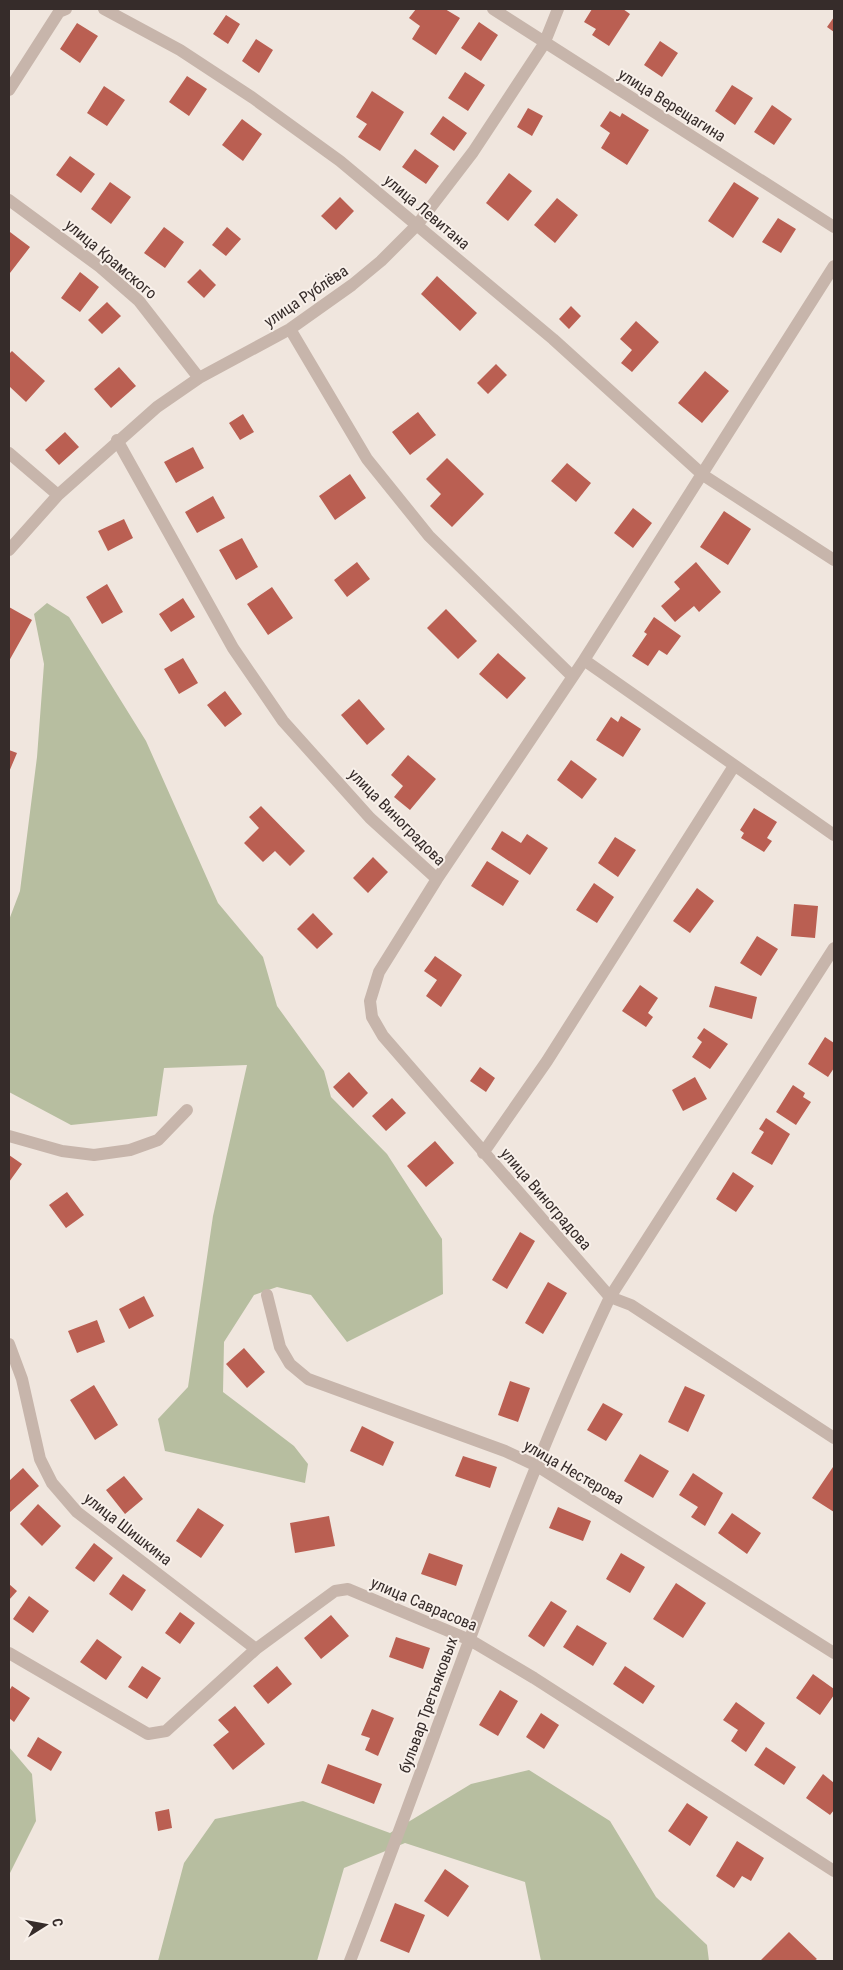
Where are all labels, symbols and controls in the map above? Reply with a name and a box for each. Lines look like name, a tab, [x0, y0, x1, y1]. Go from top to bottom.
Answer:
street label: улица Верещагина	[615, 64, 729, 146]
street label: улица Левитана	[380, 171, 474, 253]
street label: улица Крамского	[61, 215, 161, 303]
street label: улица Рублёва	[260, 261, 352, 331]
street label: улица Виноградова	[345, 765, 449, 869]
street label: улица Виноградова	[496, 1144, 596, 1254]
street label: улица Нестерова	[521, 1436, 627, 1508]
street label: улица Шишкина	[80, 1489, 176, 1569]
street label: улица Саврасова	[368, 1573, 480, 1635]
street label: бульвар Третьяковых	[395, 1634, 461, 1776]
north arrow	[20, 1900, 70, 1950]
text: С	[49, 1917, 66, 1928]

